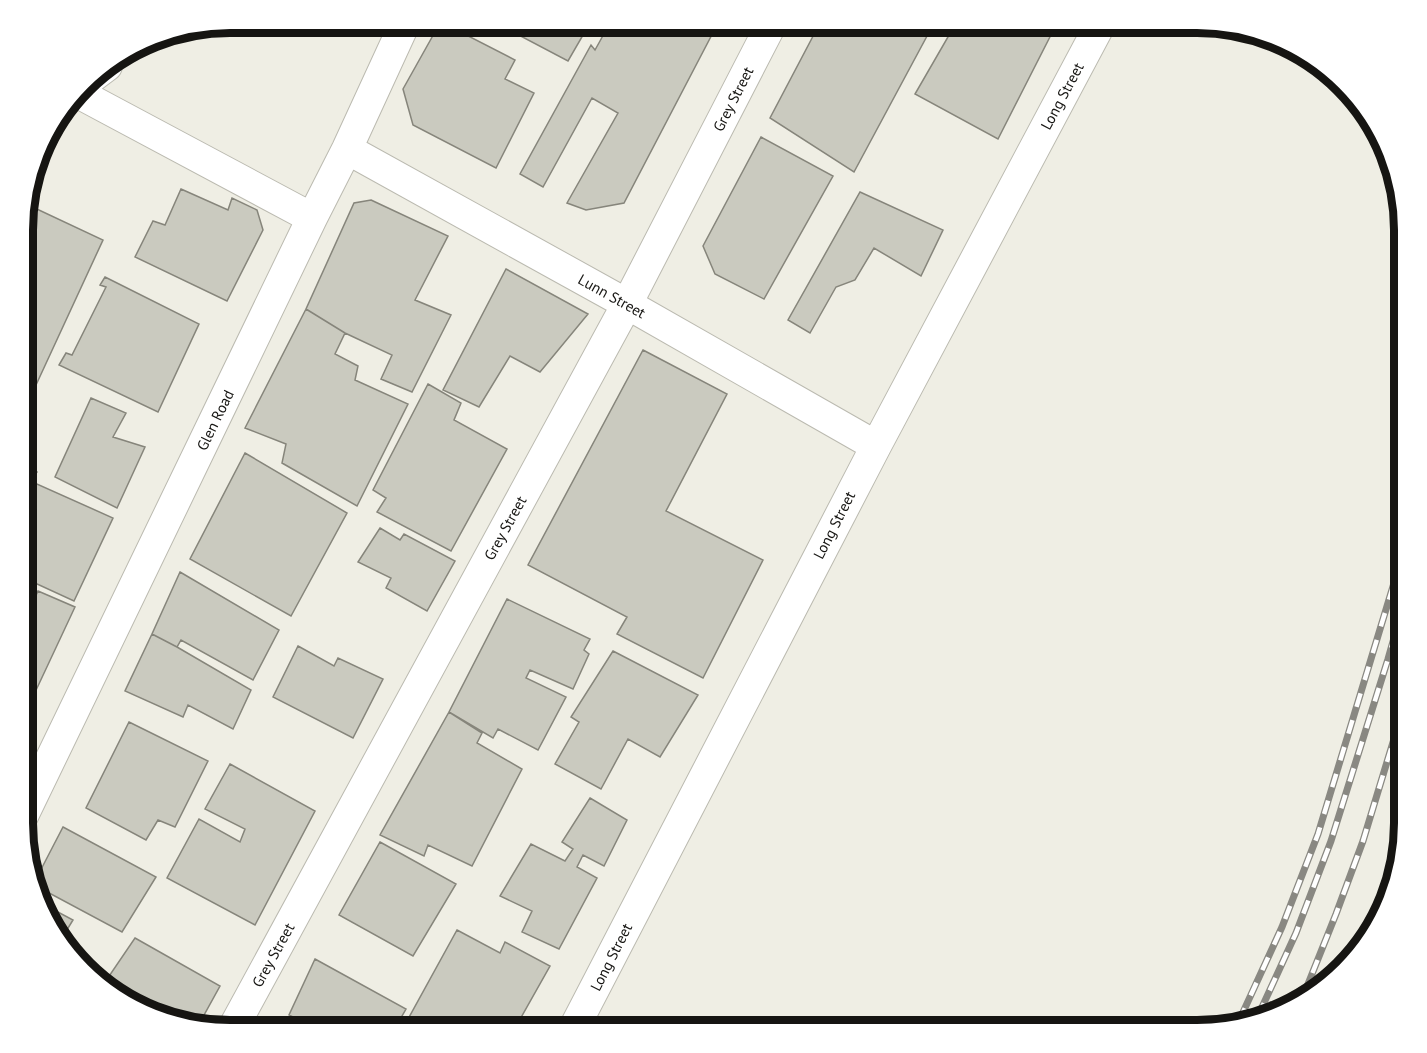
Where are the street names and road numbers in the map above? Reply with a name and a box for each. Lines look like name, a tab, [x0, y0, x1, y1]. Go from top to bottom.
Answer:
street label: Long Street	[1036, 59, 1088, 133]
street label: Grey Street	[709, 63, 757, 135]
street label: Lunn Street	[575, 270, 649, 322]
street label: Glen Road	[192, 387, 238, 453]
street label: Long Street	[809, 488, 859, 562]
street label: Grey Street	[480, 493, 530, 563]
street label: Grey Street	[248, 920, 298, 990]
street label: Long Street	[586, 920, 636, 994]

